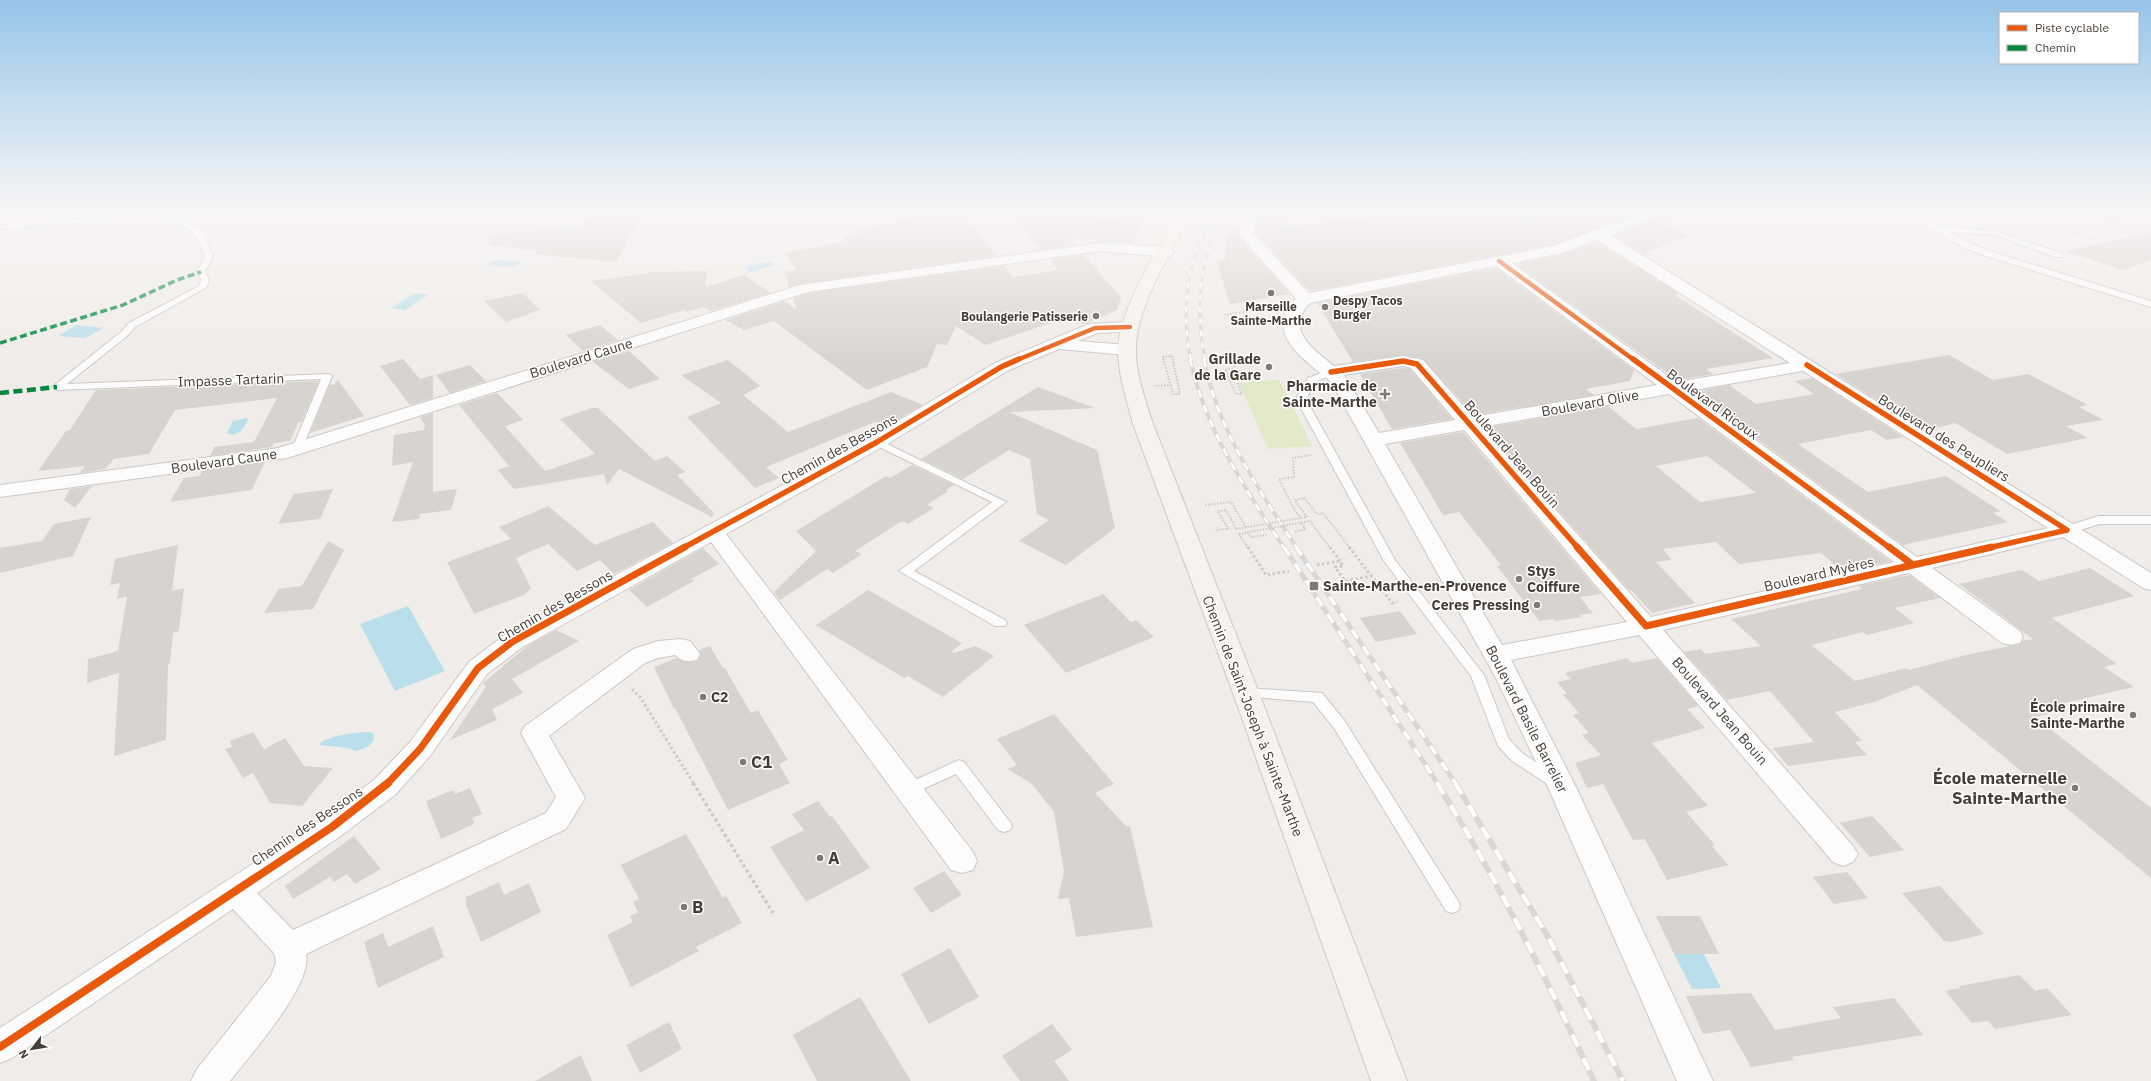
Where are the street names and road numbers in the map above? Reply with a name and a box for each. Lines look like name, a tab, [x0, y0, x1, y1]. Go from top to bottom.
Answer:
street label: Boulevard Caune	[527, 334, 635, 382]
street label: Boulevard Ricoux	[1663, 365, 1763, 443]
street label: Impasse Tartarin	[177, 369, 285, 391]
street label: Boulevard Olive	[1540, 386, 1640, 420]
street label: Boulevard des Peupliers	[1875, 390, 2013, 486]
street label: Boulevard Jean Bouin	[1460, 396, 1564, 512]
street label: Chemin des Bessons	[778, 409, 900, 488]
street label: Boulevard Caune	[170, 445, 278, 477]
street label: Boulevard Myères	[1762, 553, 1876, 595]
street label: Chemin des Bessons	[494, 566, 616, 646]
street label: Chemin de Saint-Joseph à Sainte-Marthe	[1199, 593, 1308, 839]
street label: Boulevard Basile Barrelier	[1482, 642, 1572, 796]
street label: Boulevard Jean Bouin	[1668, 653, 1772, 769]
street label: Chemin des Bessons	[248, 782, 366, 870]

